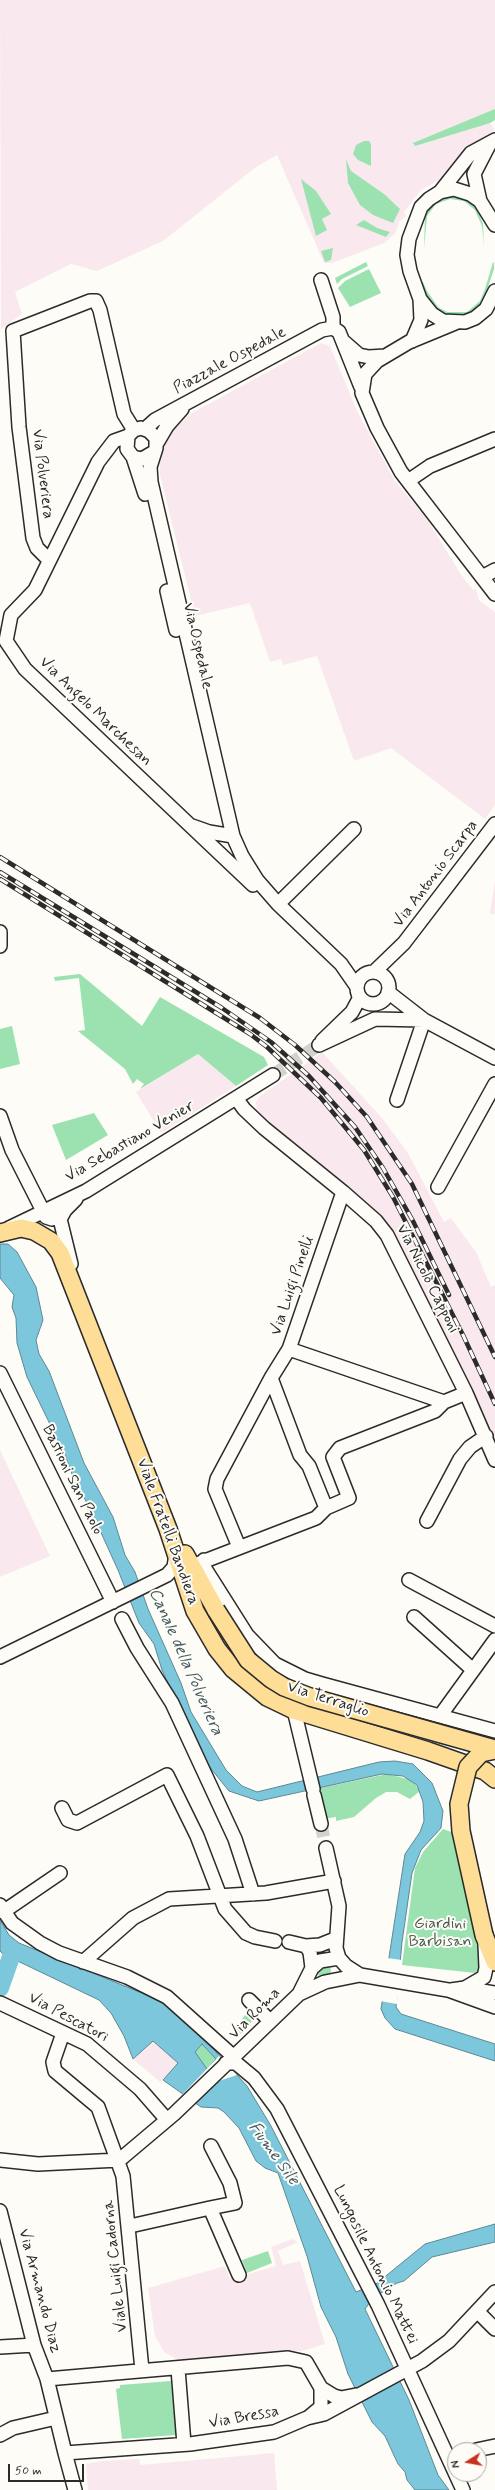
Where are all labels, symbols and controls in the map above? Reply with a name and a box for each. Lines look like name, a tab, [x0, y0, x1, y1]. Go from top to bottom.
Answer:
street label: Piazzale Ospedale	[170, 323, 290, 399]
street label: Via Polveriera	[27, 428, 57, 520]
street label: Via Ospedale	[178, 601, 216, 691]
street label: Via Angelo Marchesan	[35, 653, 155, 771]
street label: Via Antonio Scarpa	[389, 817, 483, 931]
street label: Via Sebastiano Venier	[62, 1097, 198, 1187]
street label: Via Nicolò Capponi	[391, 1221, 463, 1337]
street label: Via Luigi Pinelli	[267, 1234, 319, 1338]
street label: Bastioni San Paolo	[37, 1422, 107, 1538]
street label: Viale Fratelli Bandiera	[132, 1456, 202, 1608]
water label: Canale della Polveriera	[143, 1585, 227, 1739]
street label: Via Terraglio	[285, 1678, 371, 1722]
park label: Giardini Barbisan	[409, 1915, 471, 1953]
street label: Via Roma	[225, 1984, 285, 2044]
street label: Via Pescatori	[25, 1989, 111, 2047]
water label: Fiume Sile	[243, 2118, 303, 2190]
street label: Lungosile Antonio Mattei	[328, 2183, 422, 2347]
street label: Viale Luigi Cadorna	[100, 2199, 132, 2333]
street label: Via Armando Diaz	[13, 2227, 65, 2355]
street label: Via Bressa	[207, 2402, 281, 2434]
north arrow	[447, 2442, 487, 2482]
scale bar	[10, 2456, 86, 2482]
text: N	[449, 2459, 464, 2469]
text: 50 m	[15, 2463, 42, 2479]

